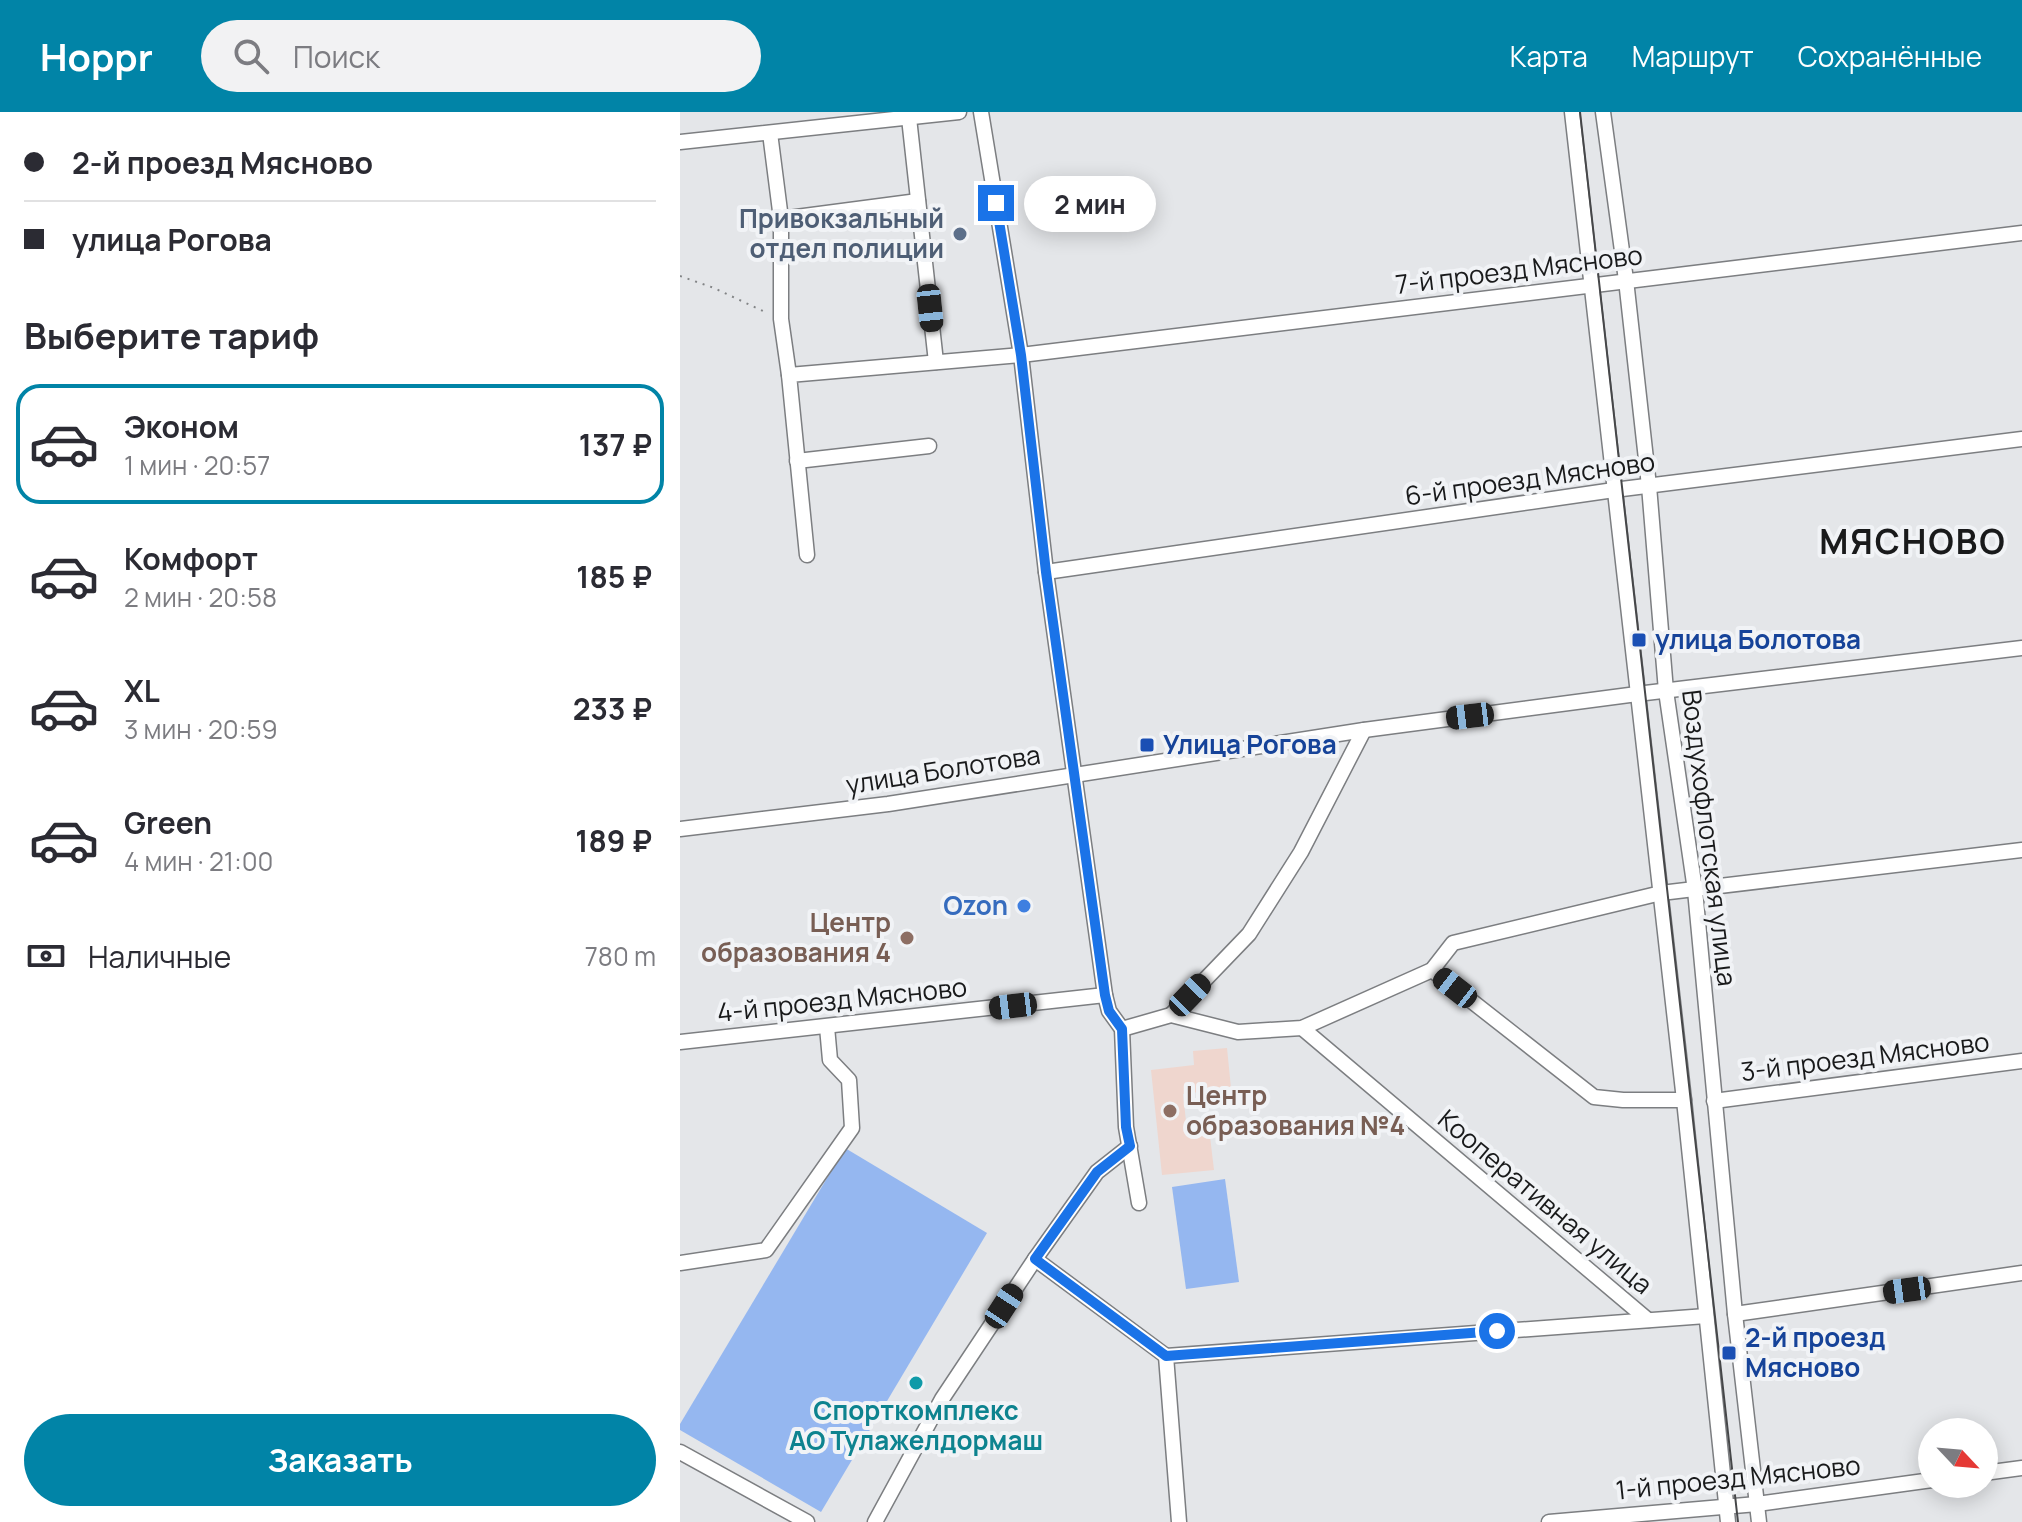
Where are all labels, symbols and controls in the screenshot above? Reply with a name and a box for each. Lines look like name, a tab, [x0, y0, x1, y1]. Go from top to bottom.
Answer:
search box	[201, 20, 761, 92]
text: Hoppr	[40, 30, 153, 82]
icon: search	[229, 34, 273, 78]
text: Поиск	[293, 36, 380, 77]
text: Карта	[1510, 37, 1588, 75]
text: Маршрут	[1632, 37, 1754, 75]
text: Сохранённые	[1798, 37, 1982, 75]
text: 2-й проезд Мясново	[72, 142, 373, 183]
callout: 2 мин	[1024, 175, 1156, 231]
route end	[978, 185, 1014, 221]
text: 2 мин	[1054, 186, 1126, 222]
place label: Привокзальный отдел полиции	[739, 200, 944, 266]
text: улица Рогова	[72, 219, 272, 260]
marker: Привокзальный отдел полиции	[951, 225, 969, 243]
street label: 7-й проезд Мясново	[1393, 236, 1644, 302]
car	[916, 283, 944, 333]
text: Выберите тариф	[24, 311, 319, 360]
text: Эконом	[124, 406, 239, 447]
icon: car	[28, 408, 100, 480]
text: 137 ₽	[579, 424, 652, 465]
street label: 6-й проезд Мясново	[1403, 443, 1657, 513]
text: 1 мин · 20:57	[124, 447, 270, 483]
district label: МЯСНОВО	[1819, 518, 2007, 564]
text: Комфорт	[124, 538, 258, 579]
icon: car	[28, 540, 100, 612]
text: 185 ₽	[576, 556, 652, 597]
text: 2 мин · 20:58	[124, 579, 277, 615]
place label: улица Болотова	[1655, 621, 1861, 657]
marker: улица Болотова	[1630, 631, 1648, 649]
text: XL	[124, 670, 160, 711]
icon: car	[28, 672, 100, 744]
text: 233 ₽	[573, 688, 652, 729]
street label: Воздухофлотская улица	[1674, 688, 1746, 988]
car	[1445, 701, 1495, 731]
text: 3 мин · 20:59	[124, 711, 278, 747]
place label: Улица Рогова	[1163, 726, 1337, 762]
street label: улица Болотова	[843, 736, 1043, 802]
marker: Улица Рогова	[1138, 736, 1156, 754]
text: Green	[124, 802, 212, 843]
icon: car	[28, 804, 100, 876]
text: 189 ₽	[575, 820, 652, 861]
text: 4 мин · 21:00	[124, 843, 273, 879]
place label: Ozon	[943, 887, 1008, 923]
marker: Ozon	[1015, 897, 1033, 915]
place label: Центр образования 4	[701, 904, 891, 970]
marker: Центр образования 4	[898, 929, 916, 947]
icon: cash	[24, 934, 68, 978]
text: Наличные	[88, 936, 231, 977]
text: 780 m	[585, 938, 656, 974]
car	[1429, 964, 1481, 1012]
street label: 4-й проезд Мясново	[715, 968, 969, 1030]
car	[1165, 969, 1215, 1021]
car	[988, 991, 1038, 1021]
street label: 3-й проезд Мясново	[1739, 1023, 1991, 1089]
place label: Центр образования №4	[1186, 1077, 1405, 1143]
street label: Кооперативная улица	[1431, 1101, 1661, 1302]
marker: Центр образования №4	[1161, 1102, 1179, 1120]
car	[1882, 1275, 1932, 1305]
car	[981, 1279, 1027, 1333]
route start	[1479, 1313, 1515, 1349]
place label: 2-й проезд Мясново	[1745, 1319, 1885, 1385]
marker: 2-й проезд Мясново	[1720, 1344, 1738, 1362]
marker: Спорткомплекс АО Тулажелдормаш	[907, 1374, 925, 1392]
place label: Спорткомплекс АО Тулажелдормаш	[789, 1392, 1043, 1458]
button: Заказать	[24, 1414, 656, 1506]
north arrow	[1918, 1418, 1998, 1498]
map controls	[1918, 1418, 1998, 1498]
street label: 1-й проезд Мясново	[1614, 1446, 1862, 1508]

